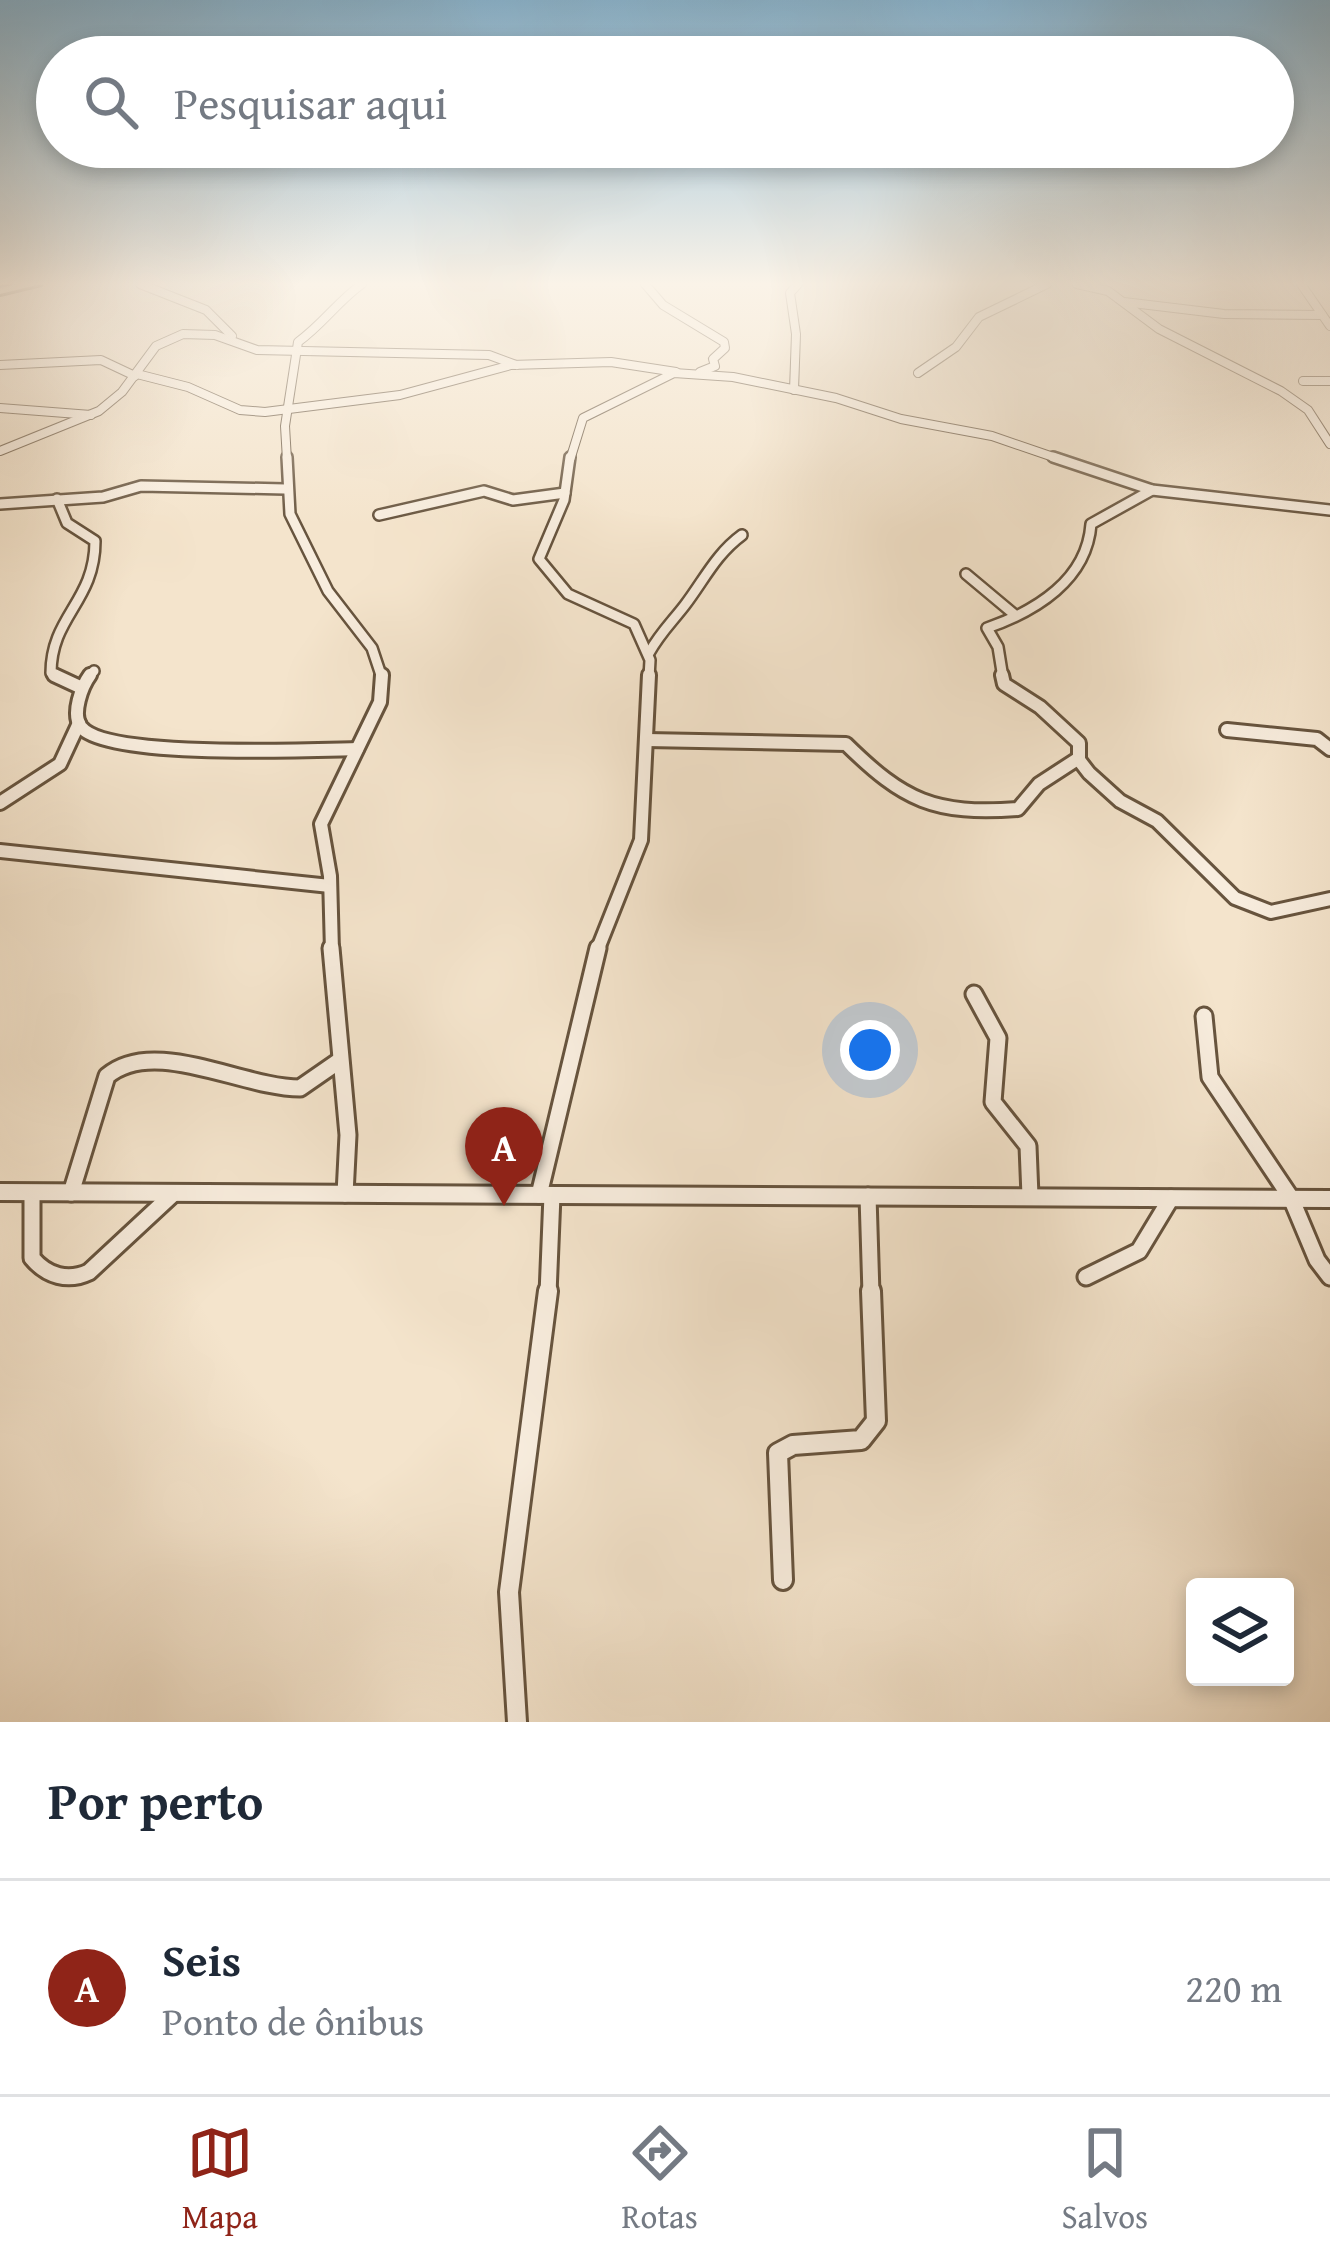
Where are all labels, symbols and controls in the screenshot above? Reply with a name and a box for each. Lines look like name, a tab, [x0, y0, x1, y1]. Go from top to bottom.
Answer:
search box	[36, 36, 1294, 168]
icon: search	[78, 69, 144, 135]
text: Pesquisar aqui	[174, 70, 447, 135]
your location	[840, 1020, 900, 1080]
pin: A	[465, 1107, 543, 1206]
map controls	[1186, 1578, 1294, 1686]
button: layers	[1186, 1578, 1294, 1686]
text: Por perto	[48, 1763, 263, 1838]
text: Seis	[162, 1927, 241, 1992]
text: A	[75, 1959, 99, 2016]
text: 220 m	[1185, 1959, 1282, 2016]
text: Ponto de ônibus	[162, 1992, 424, 2049]
tab: Mapa	[182, 2120, 258, 2240]
tab: Rotas	[622, 2120, 698, 2240]
tab: Salvos	[1061, 2120, 1148, 2240]

